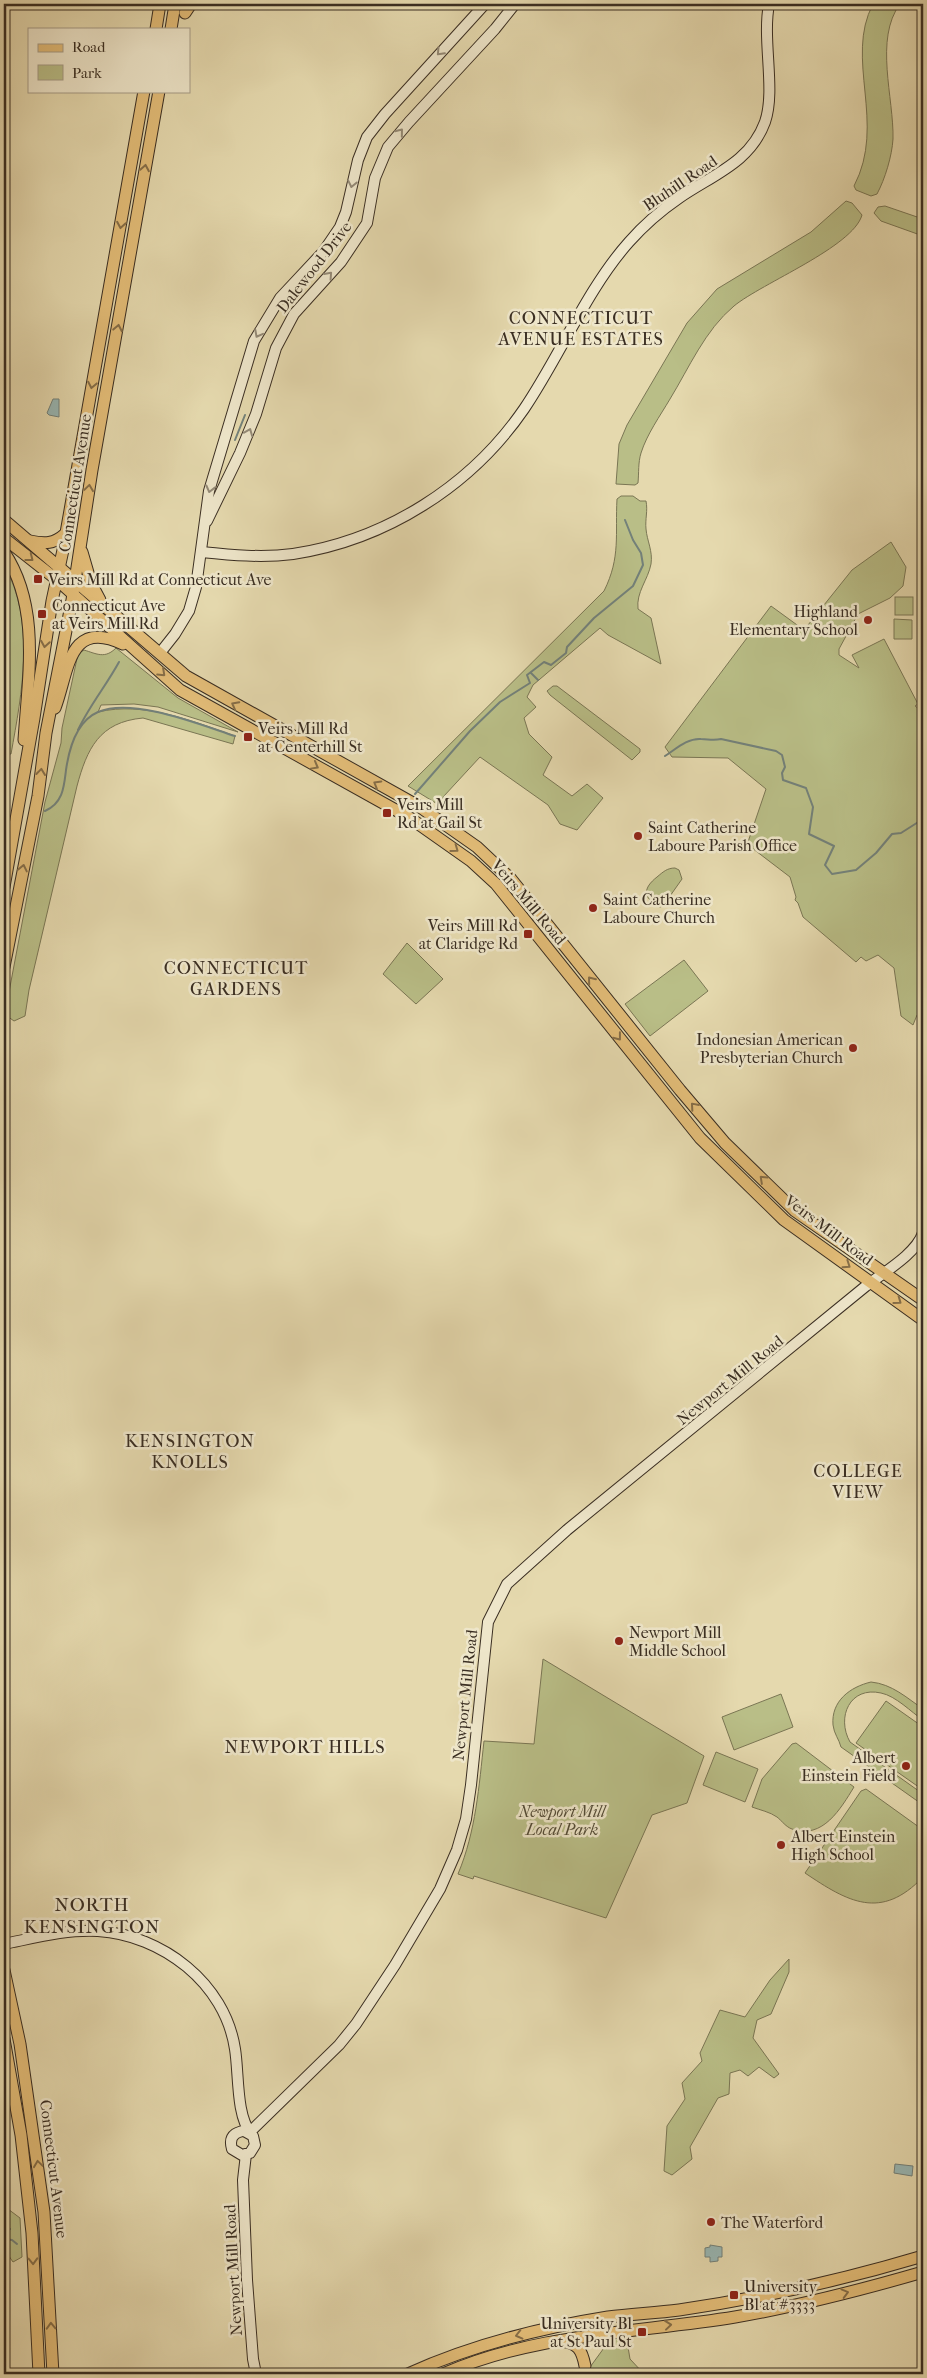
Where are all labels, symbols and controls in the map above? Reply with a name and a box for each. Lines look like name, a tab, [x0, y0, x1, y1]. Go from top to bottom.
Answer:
legend	[28, 28, 190, 92]
text: Road	[72, 38, 106, 56]
one-way arrow	[437, 46, 446, 55]
text: Park	[72, 64, 102, 82]
one-way arrow	[395, 129, 403, 138]
street label: Bluhill Road	[639, 151, 721, 215]
one-way arrow	[140, 164, 150, 173]
one-way arrow	[347, 180, 357, 189]
street label: Dalewood Drive	[272, 217, 356, 316]
one-way arrow	[116, 221, 126, 230]
one-way arrow	[324, 271, 333, 280]
district label: CONNECTICUT AVENUE ESTATES	[497, 308, 664, 350]
one-way arrow	[112, 324, 122, 333]
one-way arrow	[254, 329, 264, 338]
one-way arrow	[87, 381, 97, 390]
street label: Connecticut Avenue	[55, 413, 95, 553]
one-way arrow	[243, 428, 253, 437]
one-way arrow	[84, 484, 94, 493]
one-way arrow	[205, 485, 216, 494]
one-way arrow	[24, 553, 33, 561]
place label: Veirs Mill Rd at Connecticut Ave	[47, 570, 272, 589]
marker: Veirs Mill Rd at Connecticut Ave	[32, 573, 44, 585]
place label: Connecticut Ave at Veirs Mill Rd	[52, 596, 165, 633]
place label: Highland Elementary School	[729, 602, 859, 639]
marker: Connecticut Ave at Veirs Mill Rd	[36, 608, 48, 620]
marker: Highland Elementary School	[862, 614, 874, 626]
one-way arrow	[40, 641, 51, 649]
one-way arrow	[156, 667, 165, 676]
one-way arrow	[231, 701, 240, 711]
place label: Veirs Mill Rd at Centerhill St	[257, 719, 363, 756]
marker: Veirs Mill Rd at Centerhill St	[242, 731, 254, 743]
one-way arrow	[310, 760, 319, 770]
one-way arrow	[35, 768, 46, 776]
one-way arrow	[373, 780, 382, 790]
place label: Veirs Mill Rd at Gail St	[396, 795, 483, 832]
marker: Veirs Mill Rd at Gail St	[381, 807, 393, 819]
place label: Saint Catherine Laboure Parish Office	[648, 818, 797, 855]
marker: Saint Catherine Laboure Parish Office	[632, 830, 644, 842]
one-way arrow	[449, 843, 458, 851]
street label: Veirs Mill Road	[487, 855, 570, 949]
one-way arrow	[17, 863, 28, 872]
place label: Saint Catherine Laboure Church	[603, 890, 715, 927]
marker: Saint Catherine Laboure Church	[587, 902, 599, 914]
place label: Veirs Mill Rd at Claridge Rd	[419, 916, 518, 953]
marker: Veirs Mill Rd at Claridge Rd	[522, 928, 534, 940]
district label: CONNECTICUT GARDENS	[164, 958, 308, 1000]
one-way arrow	[589, 977, 597, 986]
place label: Indonesian American Presbyterian Church	[696, 1030, 844, 1067]
one-way arrow	[612, 1032, 621, 1041]
marker: Indonesian American Presbyterian Church	[847, 1042, 859, 1054]
one-way arrow	[690, 1103, 699, 1112]
one-way arrow	[760, 1176, 769, 1185]
street label: Veirs Mill Road	[780, 1190, 877, 1270]
one-way arrow	[841, 1259, 851, 1268]
one-way arrow	[892, 1294, 901, 1304]
street label: Newport Mill Road	[673, 1331, 787, 1429]
district label: KENSINGTON KNOLLS	[125, 1431, 255, 1473]
district label: COLLEGE VIEW	[813, 1461, 903, 1503]
place label: Newport Mill Middle School	[629, 1623, 727, 1660]
street label: Newport Mill Road	[449, 1628, 481, 1761]
marker: Newport Mill Middle School	[613, 1635, 625, 1647]
district label: NEWPORT HILLS	[225, 1737, 385, 1758]
place label: Albert Einstein Field	[801, 1748, 896, 1785]
marker: Albert Einstein Field	[900, 1760, 912, 1772]
park label: Newport Mill Local Park	[518, 1802, 607, 1839]
place label: Albert Einstein High School	[790, 1827, 896, 1864]
marker: Albert Einstein High School	[775, 1839, 787, 1851]
district label: NORTH KENSINGTON	[24, 1894, 160, 1938]
street label: Connecticut Avenue	[36, 2099, 72, 2239]
one-way arrow	[33, 2159, 44, 2167]
street label: Newport Mill Road	[220, 2204, 246, 2336]
place label: The Waterford	[721, 2213, 823, 2232]
marker: The Waterford	[705, 2216, 717, 2228]
one-way arrow	[28, 2257, 39, 2265]
place label: University Bl at #3333	[744, 2277, 818, 2314]
marker: University Bl at #3333	[728, 2289, 740, 2301]
one-way arrow	[841, 2289, 849, 2299]
place label: University Bl at St Paul St	[540, 2314, 633, 2351]
one-way arrow	[665, 2320, 673, 2331]
one-way arrow	[46, 2321, 56, 2329]
marker: University Bl at St Paul St	[636, 2326, 648, 2338]
one-way arrow	[515, 2329, 524, 2340]

